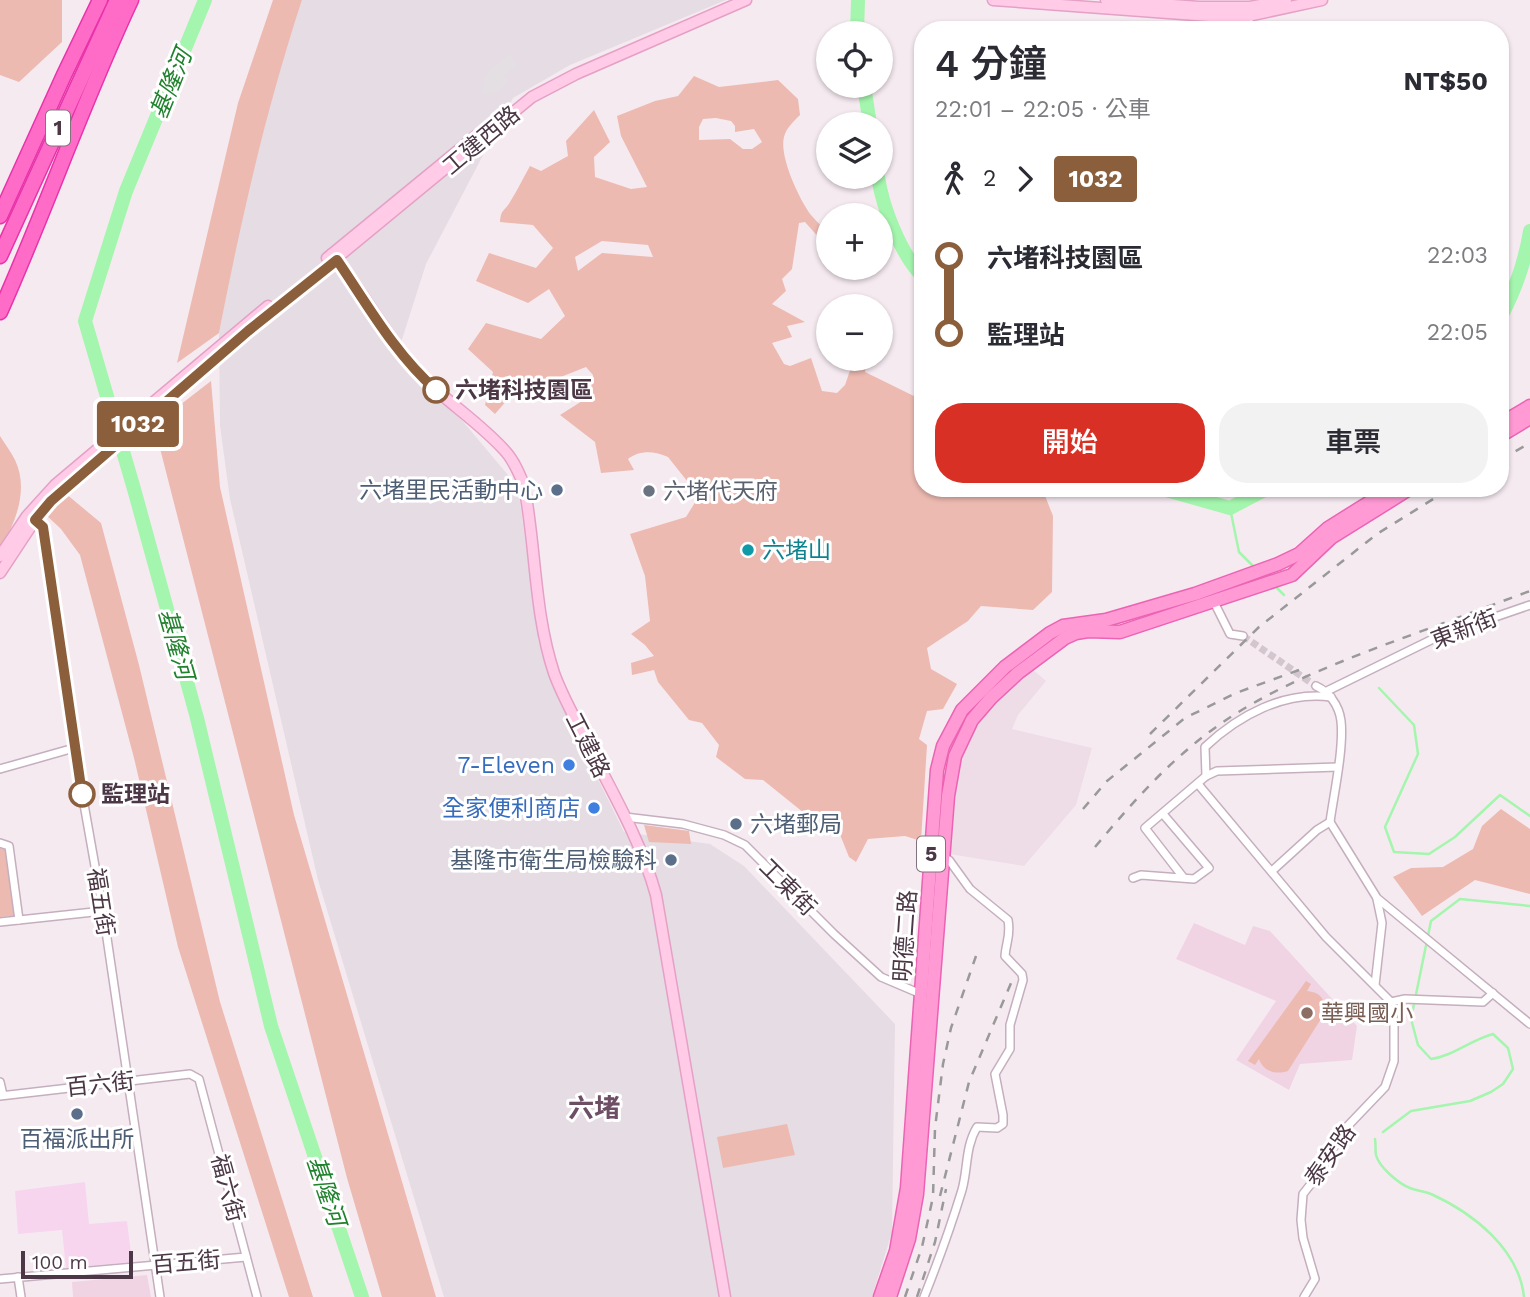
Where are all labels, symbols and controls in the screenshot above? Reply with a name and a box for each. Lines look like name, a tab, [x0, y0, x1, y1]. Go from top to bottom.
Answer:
map controls	[816, 21, 893, 371]
button: locate	[816, 21, 893, 98]
water label: 基隆河	[145, 42, 199, 123]
text: 4 分鐘	[935, 42, 1047, 86]
text: NT$50	[1403, 66, 1488, 96]
text: 22:01 – 22:05 · 公車	[935, 96, 1151, 123]
street label: 工建西路	[437, 100, 525, 180]
road number: 1	[46, 110, 70, 146]
button: layers	[816, 112, 893, 189]
icon: walk	[935, 160, 973, 198]
icon: forward	[1006, 160, 1044, 198]
text: 2	[983, 165, 996, 192]
text: 1032	[1068, 165, 1123, 193]
button: +	[816, 203, 893, 280]
text: 22:03	[1427, 242, 1488, 269]
text: 六堵科技園區	[987, 243, 1143, 273]
button: −	[816, 294, 893, 371]
text: 22:05	[1427, 319, 1488, 346]
text: 監理站	[987, 320, 1065, 350]
marker: 六堵科技園區	[423, 377, 449, 403]
place label: 六堵科技園區	[455, 377, 593, 404]
line badge: 1032	[89, 401, 187, 447]
button: 開始	[935, 403, 1205, 483]
button: 車票	[1219, 403, 1488, 483]
text: 1032	[111, 410, 165, 438]
place label: 六堵里民活動中心	[359, 477, 543, 504]
place label: 六堵代天府	[663, 478, 778, 505]
marker: 六堵里民活動中心	[549, 482, 565, 498]
marker: 六堵代天府	[641, 483, 657, 499]
place label: 六堵山	[762, 537, 831, 564]
marker: 六堵山	[740, 542, 756, 558]
street label: 東新街	[1427, 604, 1501, 654]
water label: 基隆河	[153, 606, 200, 686]
street label: 工建路	[560, 708, 615, 782]
place label: 7-Eleven	[457, 752, 555, 779]
marker: 7-Eleven	[561, 757, 577, 773]
marker: 監理站	[69, 781, 95, 807]
place label: 監理站	[101, 781, 170, 808]
place label: 全家便利商店	[442, 795, 580, 822]
marker: 全家便利商店	[586, 800, 602, 816]
place label: 六堵郵局	[750, 811, 842, 838]
marker: 六堵郵局	[728, 816, 744, 832]
road number: 5	[917, 836, 945, 872]
place label: 基隆市衛生局檢驗科	[450, 847, 657, 874]
marker: 基隆市衛生局檢驗科	[663, 852, 679, 868]
street label: 工東街	[754, 853, 822, 921]
street label: 福五街	[82, 866, 119, 938]
street label: 明德二路	[889, 889, 922, 983]
place label: 華興國小	[1321, 1000, 1413, 1027]
marker: 華興國小	[1299, 1005, 1315, 1021]
street label: 百六街	[64, 1067, 136, 1102]
district label: 六堵	[568, 1093, 620, 1123]
marker: 百福派出所	[69, 1106, 85, 1122]
street label: 泰安路	[1300, 1119, 1361, 1191]
place label: 百福派出所	[20, 1126, 135, 1153]
street label: 福六街	[206, 1151, 249, 1225]
water label: 基隆河	[301, 1152, 352, 1233]
street label: 百五街	[150, 1246, 222, 1279]
scale bar	[21, 1248, 133, 1280]
text: 100 m	[32, 1251, 88, 1274]

